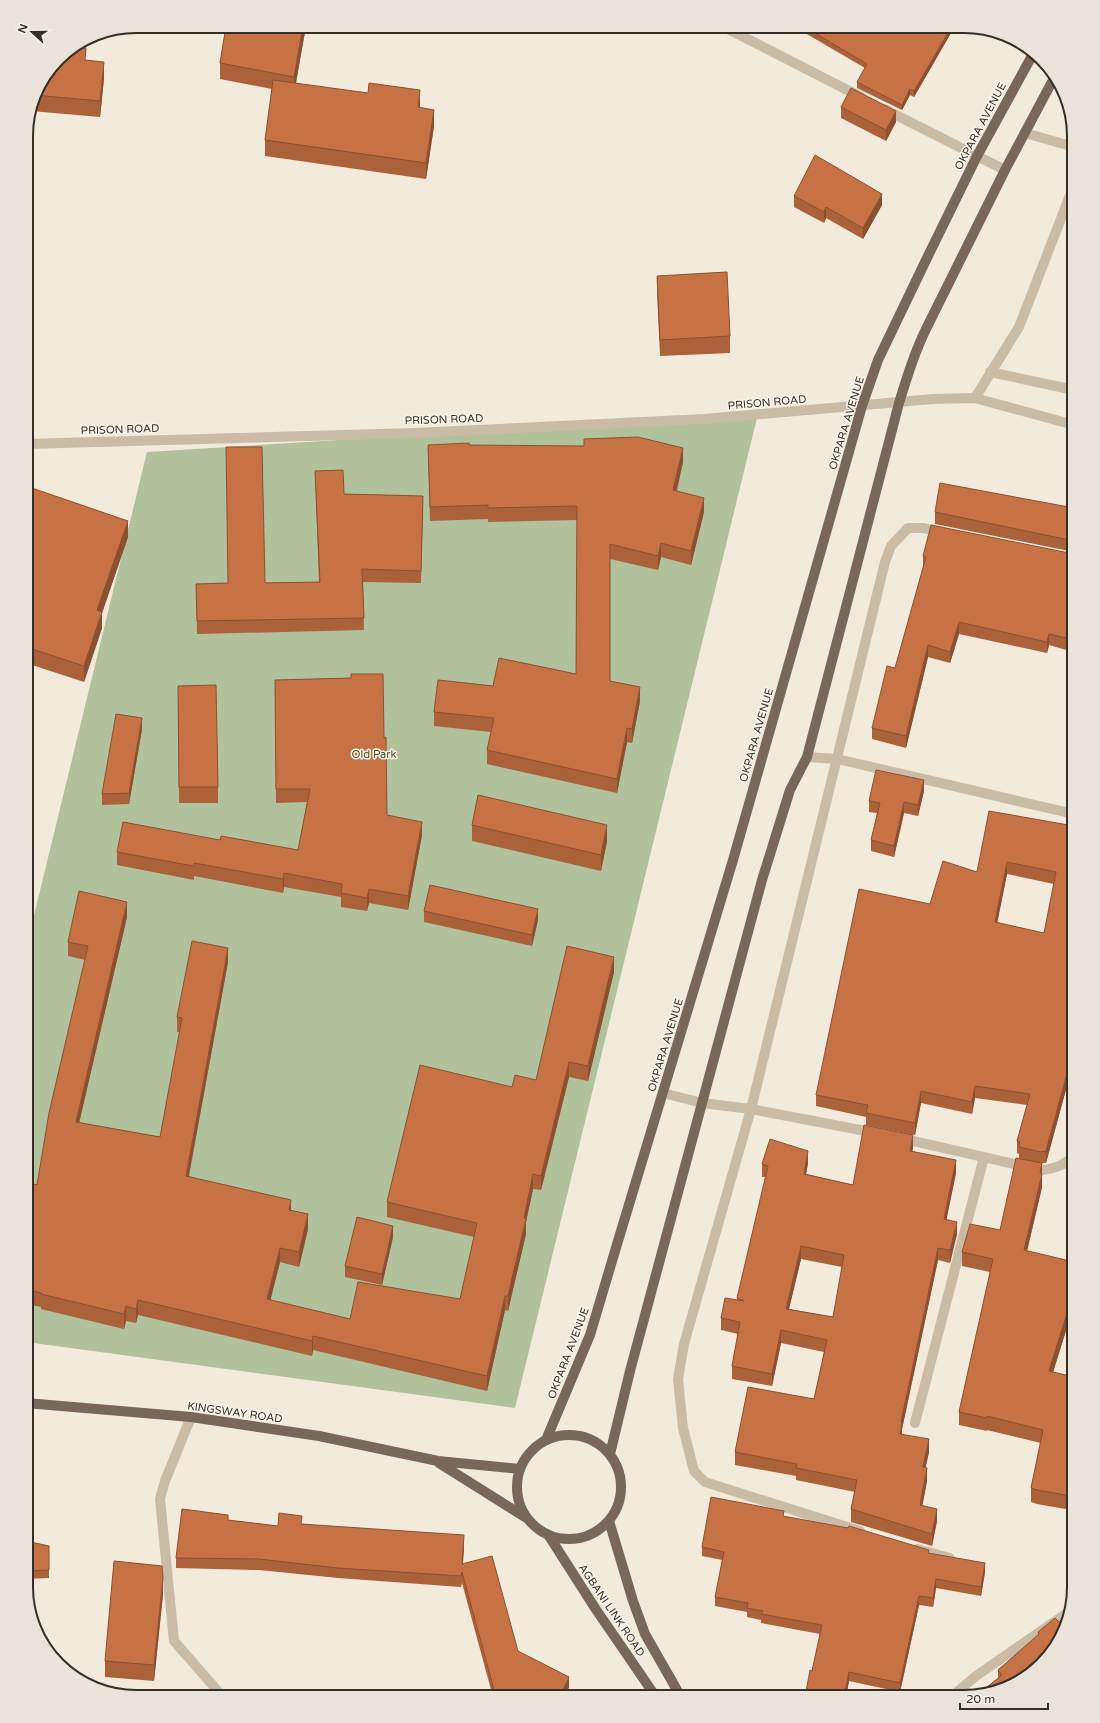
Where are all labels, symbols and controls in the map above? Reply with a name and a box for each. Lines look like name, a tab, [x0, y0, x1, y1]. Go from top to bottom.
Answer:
north arrow	[12, 12, 52, 52]
text: N	[15, 22, 31, 35]
street label: OKPARA AVENUE	[952, 80, 1009, 172]
street label: OKPARA AVENUE	[826, 375, 867, 471]
street label: PRISON ROAD	[727, 393, 807, 412]
street label: PRISON ROAD	[404, 412, 484, 427]
street label: PRISON ROAD	[80, 422, 160, 437]
street label: OKPARA AVENUE	[737, 687, 776, 783]
park label: Old Park	[352, 748, 396, 761]
street label: OKPARA AVENUE	[645, 997, 686, 1093]
street label: OKPARA AVENUE	[545, 1306, 592, 1401]
street label: KINGSWAY ROAD	[186, 1399, 283, 1426]
street label: AGBANI LINK ROAD	[576, 1562, 647, 1659]
scale bar	[960, 1685, 1048, 1711]
text: 20 m	[966, 1692, 995, 1706]

